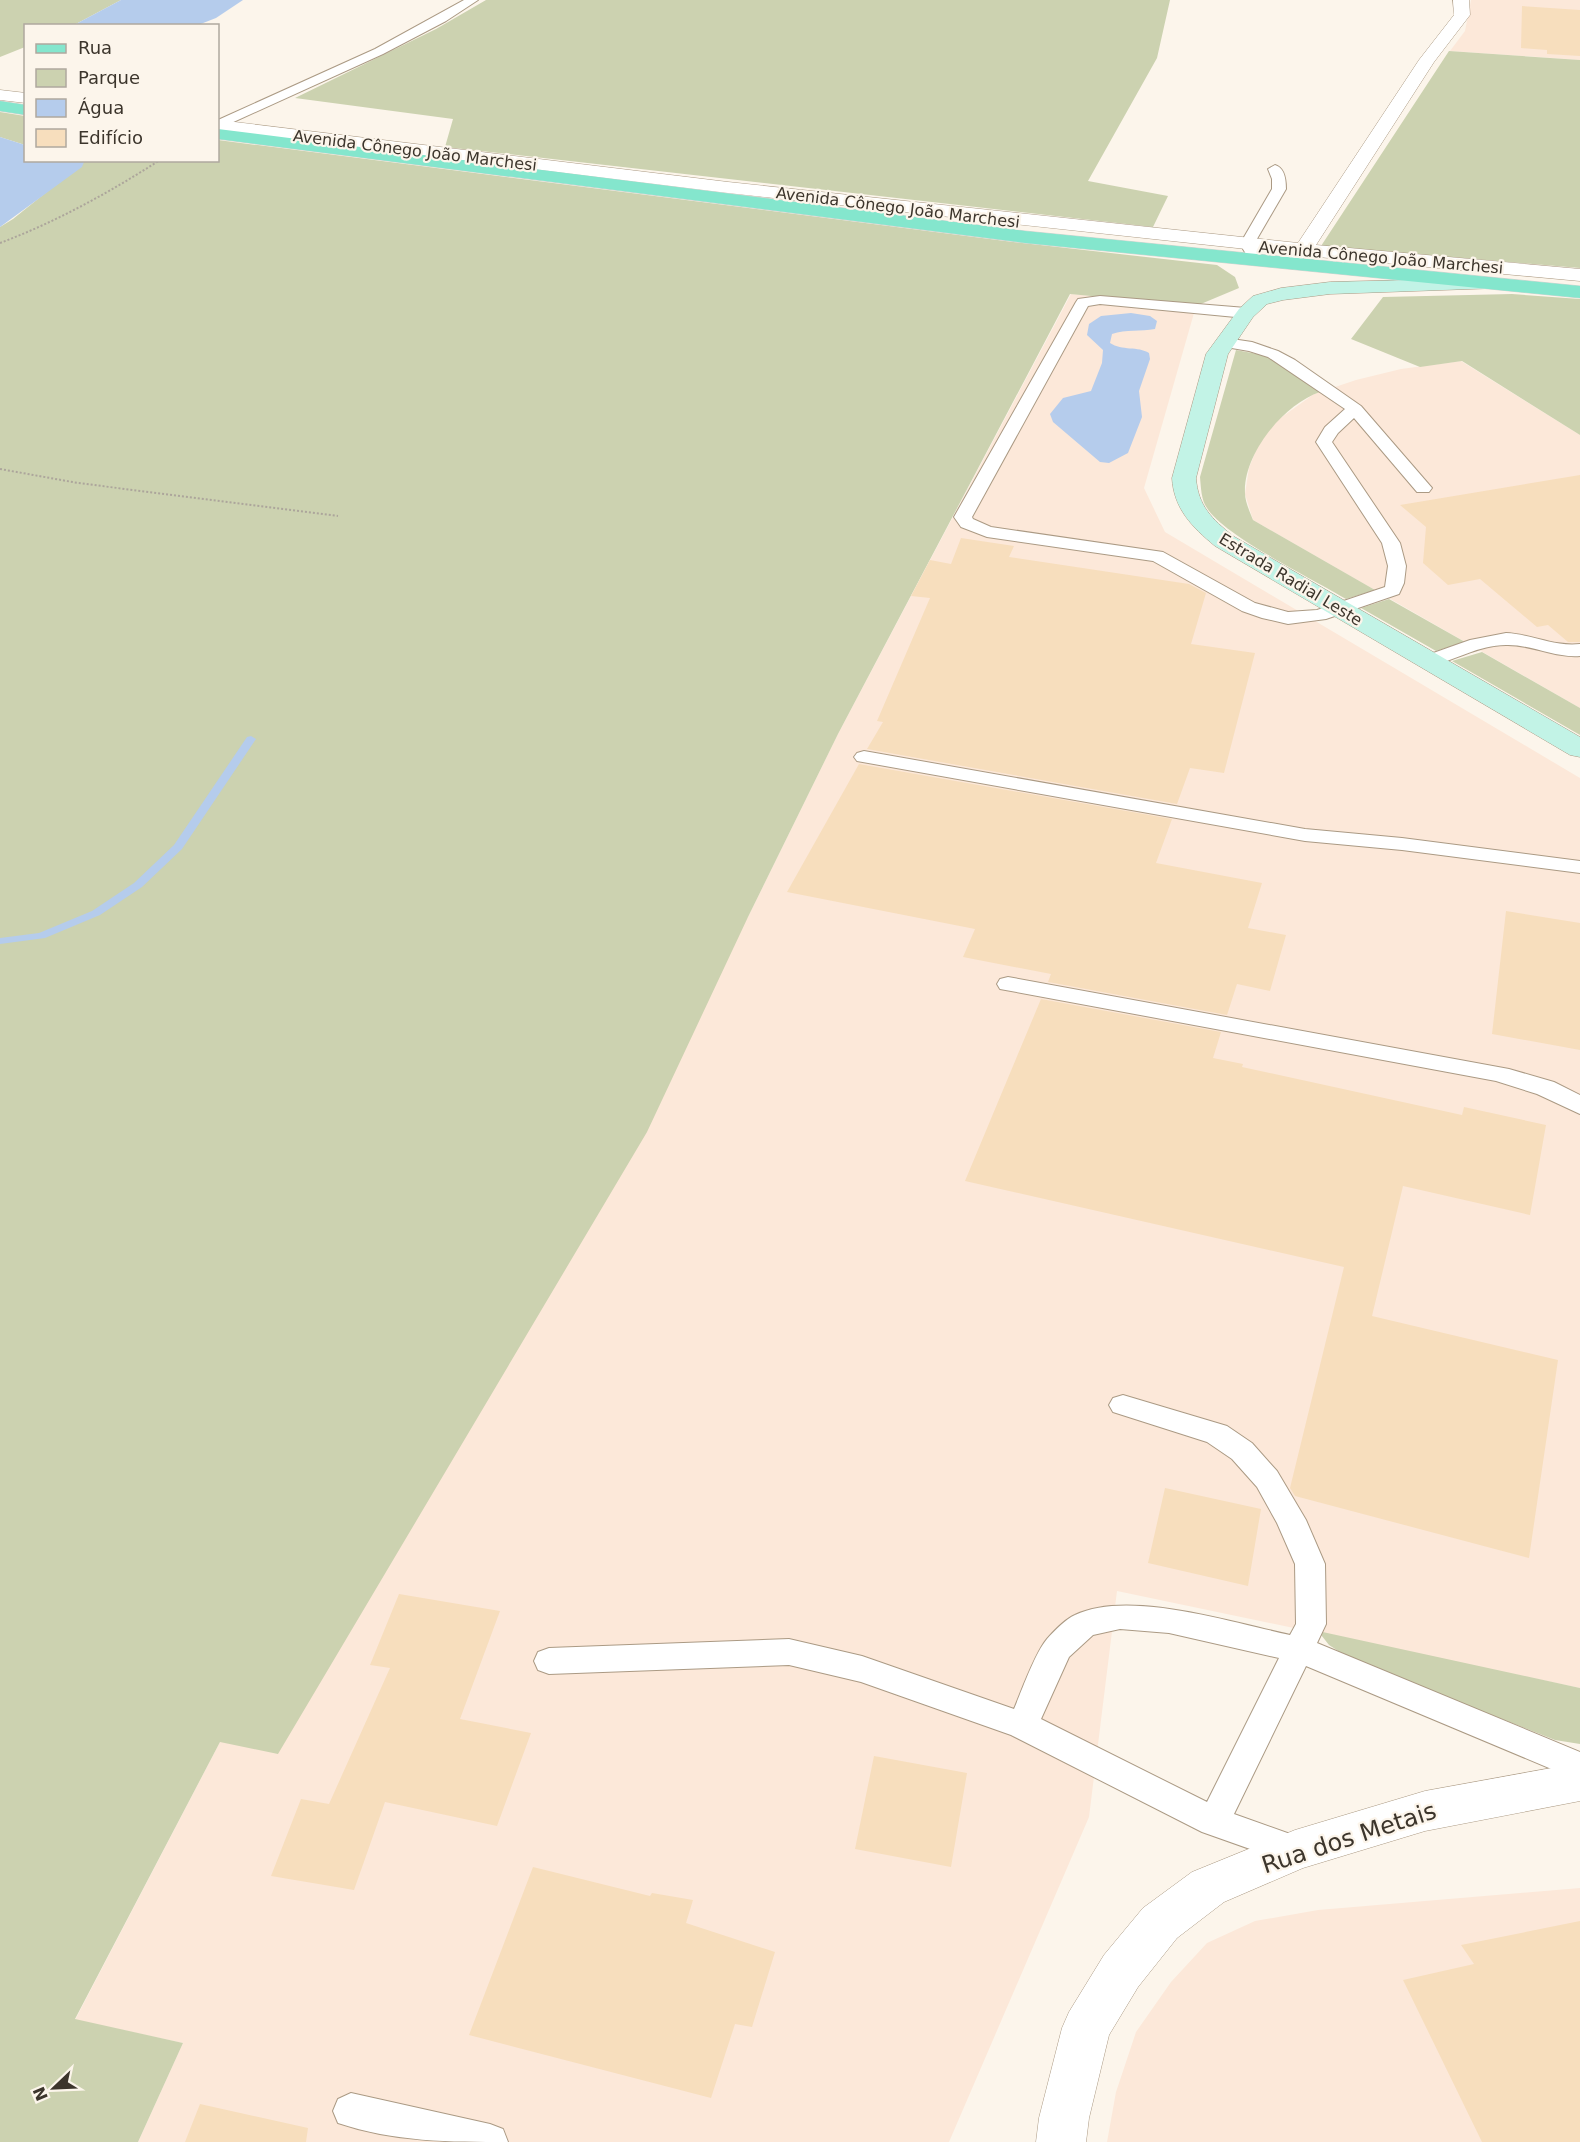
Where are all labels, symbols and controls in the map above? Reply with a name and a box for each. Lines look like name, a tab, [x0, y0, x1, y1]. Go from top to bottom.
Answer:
legend	[24, 24, 219, 162]
text: Rua	[78, 37, 112, 58]
text: Parque	[78, 67, 140, 88]
text: Água	[78, 97, 124, 118]
street label: Avenida Cônego João Marchesi	[292, 126, 538, 175]
text: Edifício	[78, 127, 143, 148]
street label: Avenida Cônego João Marchesi	[775, 183, 1021, 232]
street label: Avenida Cônego João Marchesi	[1258, 237, 1504, 278]
street label: Estrada Radial Leste	[1216, 529, 1366, 630]
street label: Rua dos Metais	[1258, 1797, 1440, 1879]
north arrow	[24, 2058, 84, 2118]
text: N	[29, 2084, 52, 2104]

